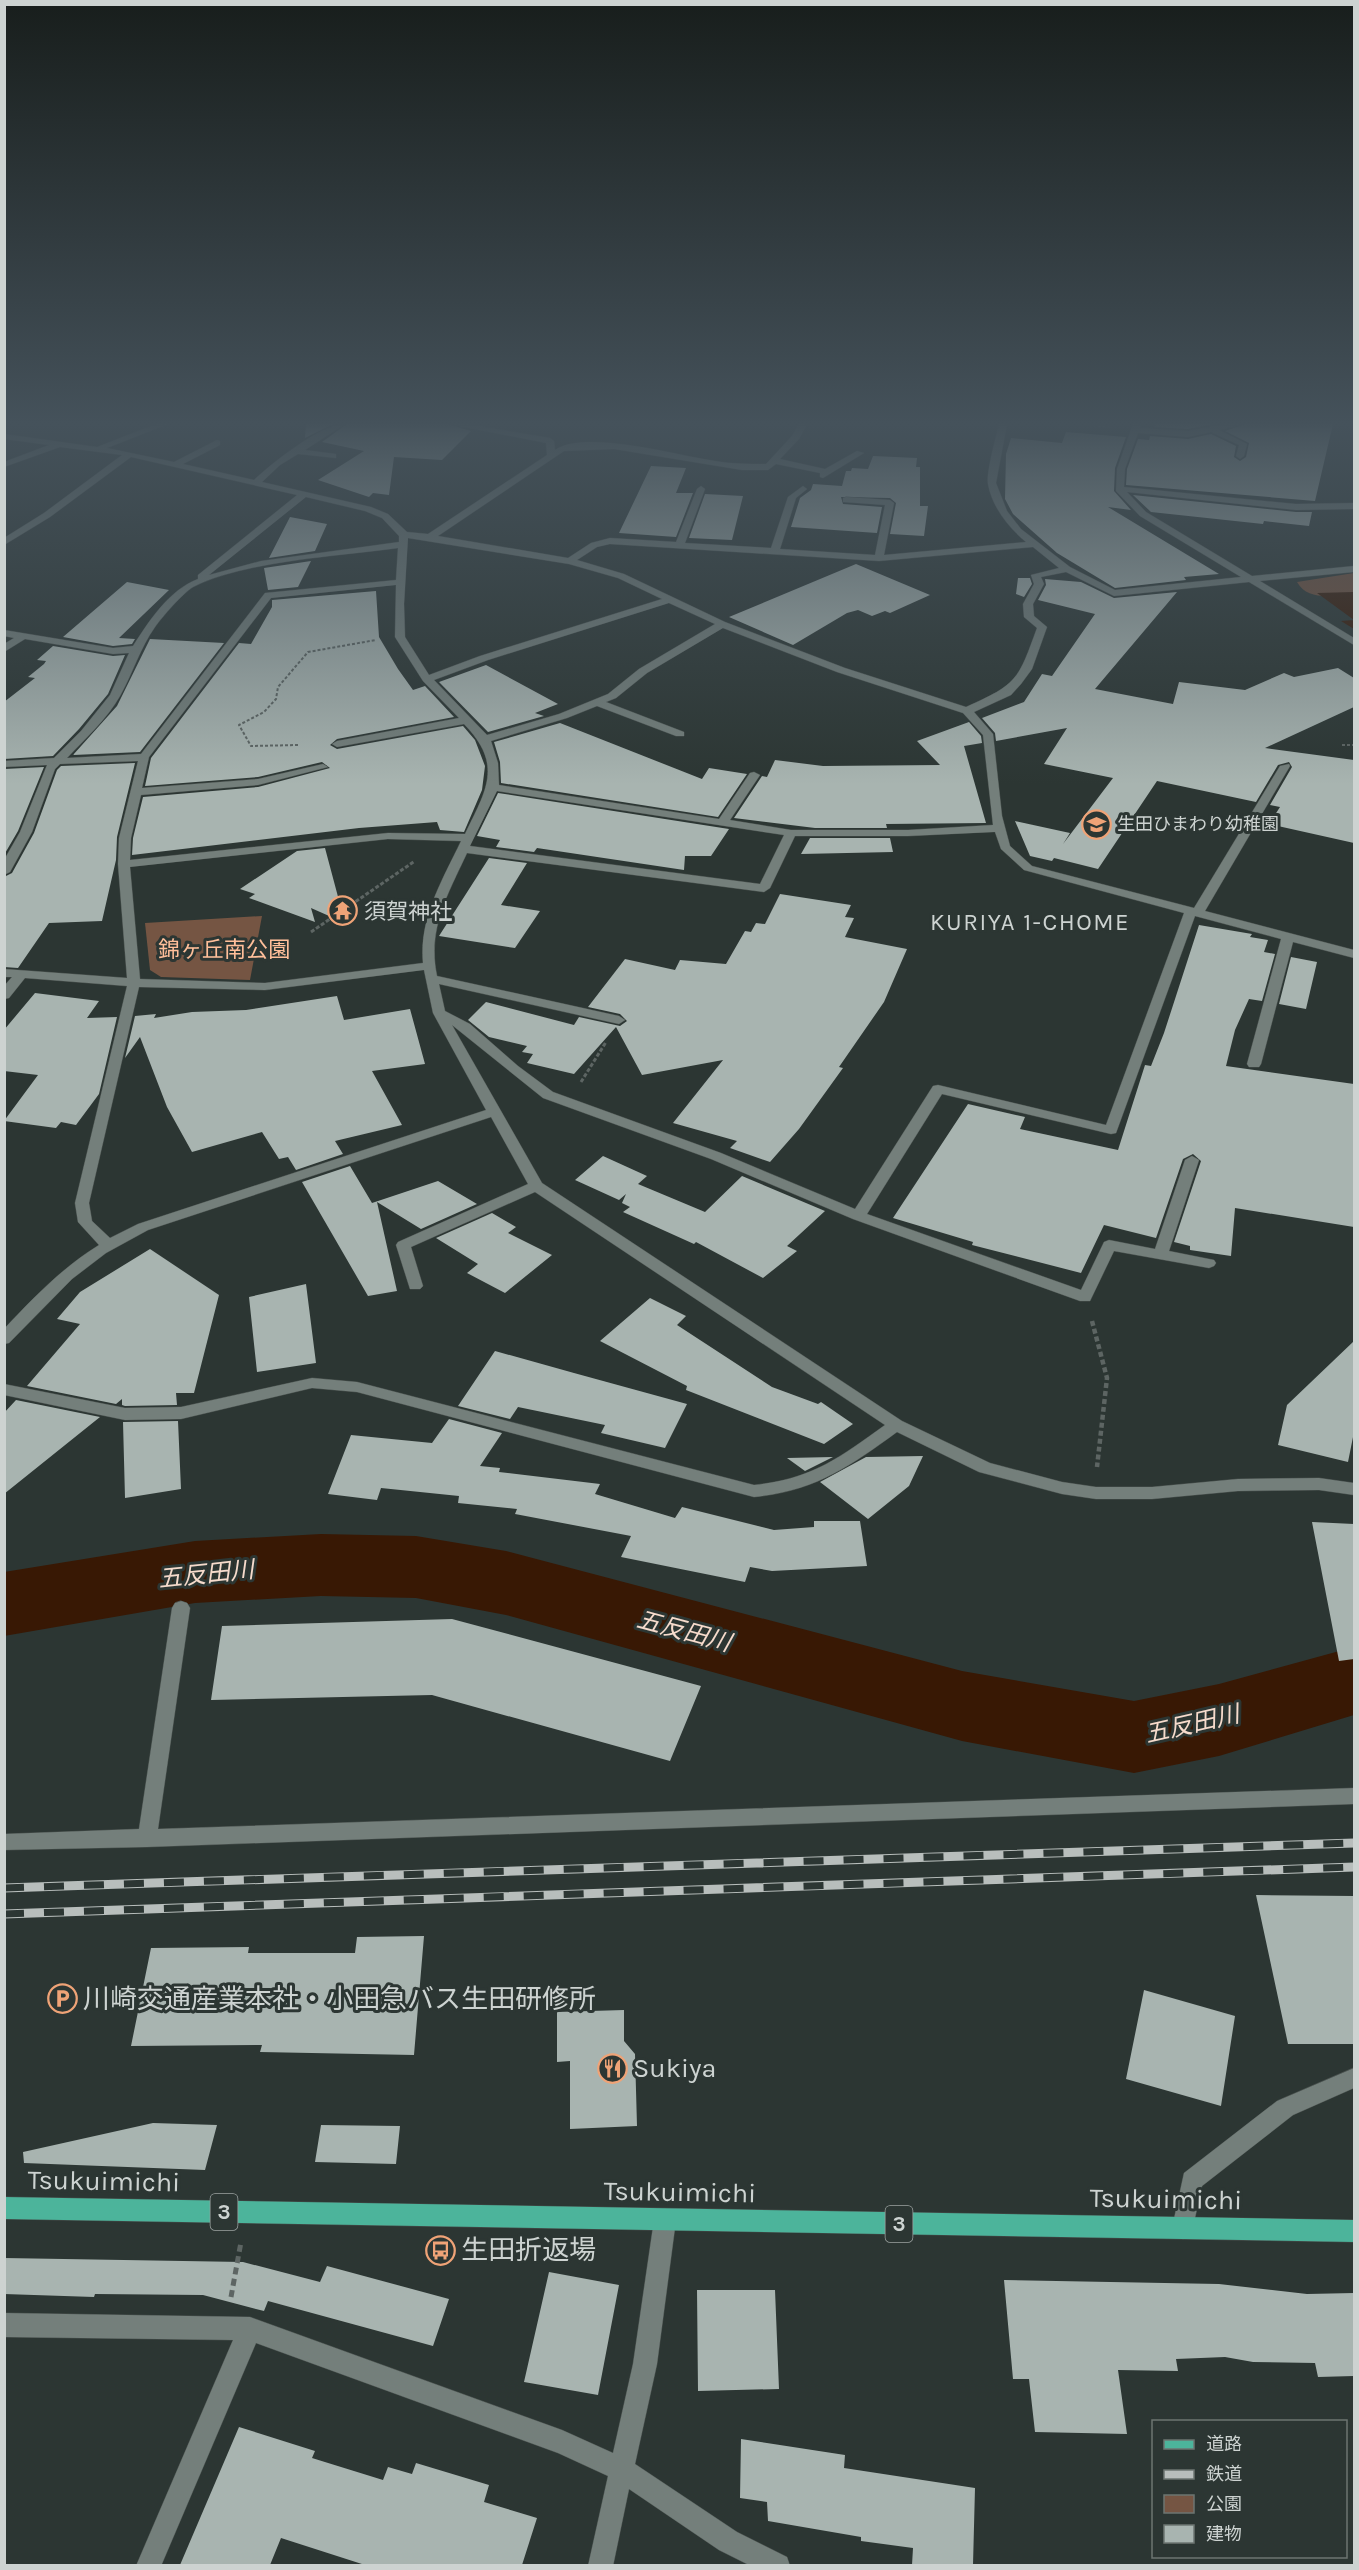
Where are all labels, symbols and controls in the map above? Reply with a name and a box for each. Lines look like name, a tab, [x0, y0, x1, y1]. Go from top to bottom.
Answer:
school or university icon: 生田ひまわり幼稚園	[1080, 808, 1112, 840]
place label: 生田ひまわり幼稚園	[1117, 813, 1279, 835]
temple icon: 須賀神社	[327, 895, 359, 927]
place label: 須賀神社	[364, 899, 452, 925]
district label: KURIYA 1-CHOME	[930, 908, 1130, 936]
park label: 錦ヶ丘南公園	[158, 937, 290, 963]
water label: 五反田川	[157, 1555, 258, 1593]
water label: 五反田川	[634, 1605, 737, 1658]
water label: 五反田川	[1142, 1699, 1245, 1748]
parking icon: 川崎交通産業本社・小田急バス生田研修所	[46, 1983, 78, 2015]
place label: 川崎交通産業本社・小田急バス生田研修所	[83, 1983, 596, 2015]
restaurant icon: Sukiya	[596, 2052, 628, 2084]
place label: Sukiya	[633, 2052, 716, 2084]
street label: Tsukuimichi	[27, 2164, 181, 2198]
street label: Tsukuimichi	[603, 2175, 757, 2209]
street label: Tsukuimichi	[1089, 2182, 1243, 2216]
road number: 3	[210, 2194, 238, 2230]
road number: 3	[886, 2206, 912, 2242]
bus stop icon: 生田折返場	[424, 2234, 456, 2266]
place label: 生田折返場	[461, 2234, 596, 2266]
legend	[1152, 2420, 1347, 2558]
text: 道路	[1206, 2433, 1242, 2455]
text: 鉄道	[1206, 2463, 1242, 2485]
text: 公園	[1206, 2493, 1242, 2515]
text: 建物	[1206, 2523, 1242, 2545]

